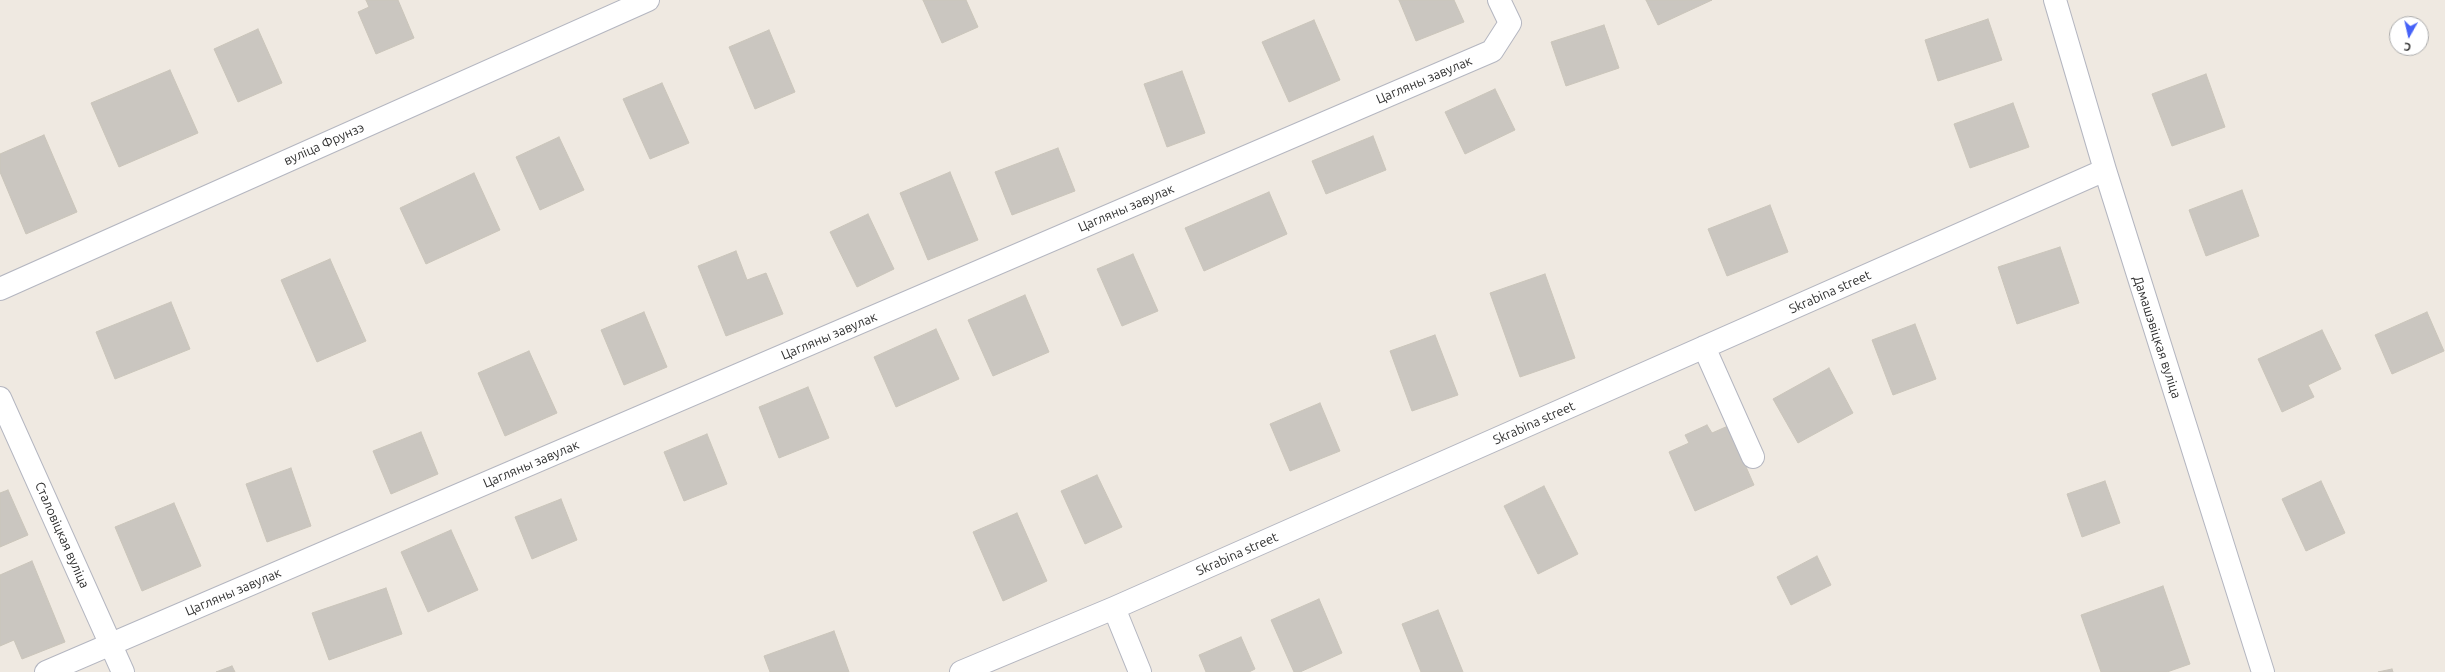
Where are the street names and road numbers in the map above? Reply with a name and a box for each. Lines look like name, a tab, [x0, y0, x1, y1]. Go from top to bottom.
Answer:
street label: Цагляны завулак	[1374, 53, 1474, 107]
street label: вуліца Фрунзэ	[281, 119, 367, 169]
street label: Цагляны завулак	[1076, 181, 1176, 235]
street label: Skrabina street	[1787, 267, 1873, 317]
street label: Дамашэвіцкая вуліца	[2130, 274, 2184, 400]
street label: Цагляны завулак	[779, 309, 879, 363]
street label: Skrabina street	[1491, 398, 1577, 448]
street label: Цагляны завулак	[481, 437, 581, 491]
street label: Сталовіцкая вуліца	[32, 479, 92, 591]
street label: Skrabina street	[1194, 529, 1280, 579]
street label: Цагляны завулак	[183, 565, 283, 619]

